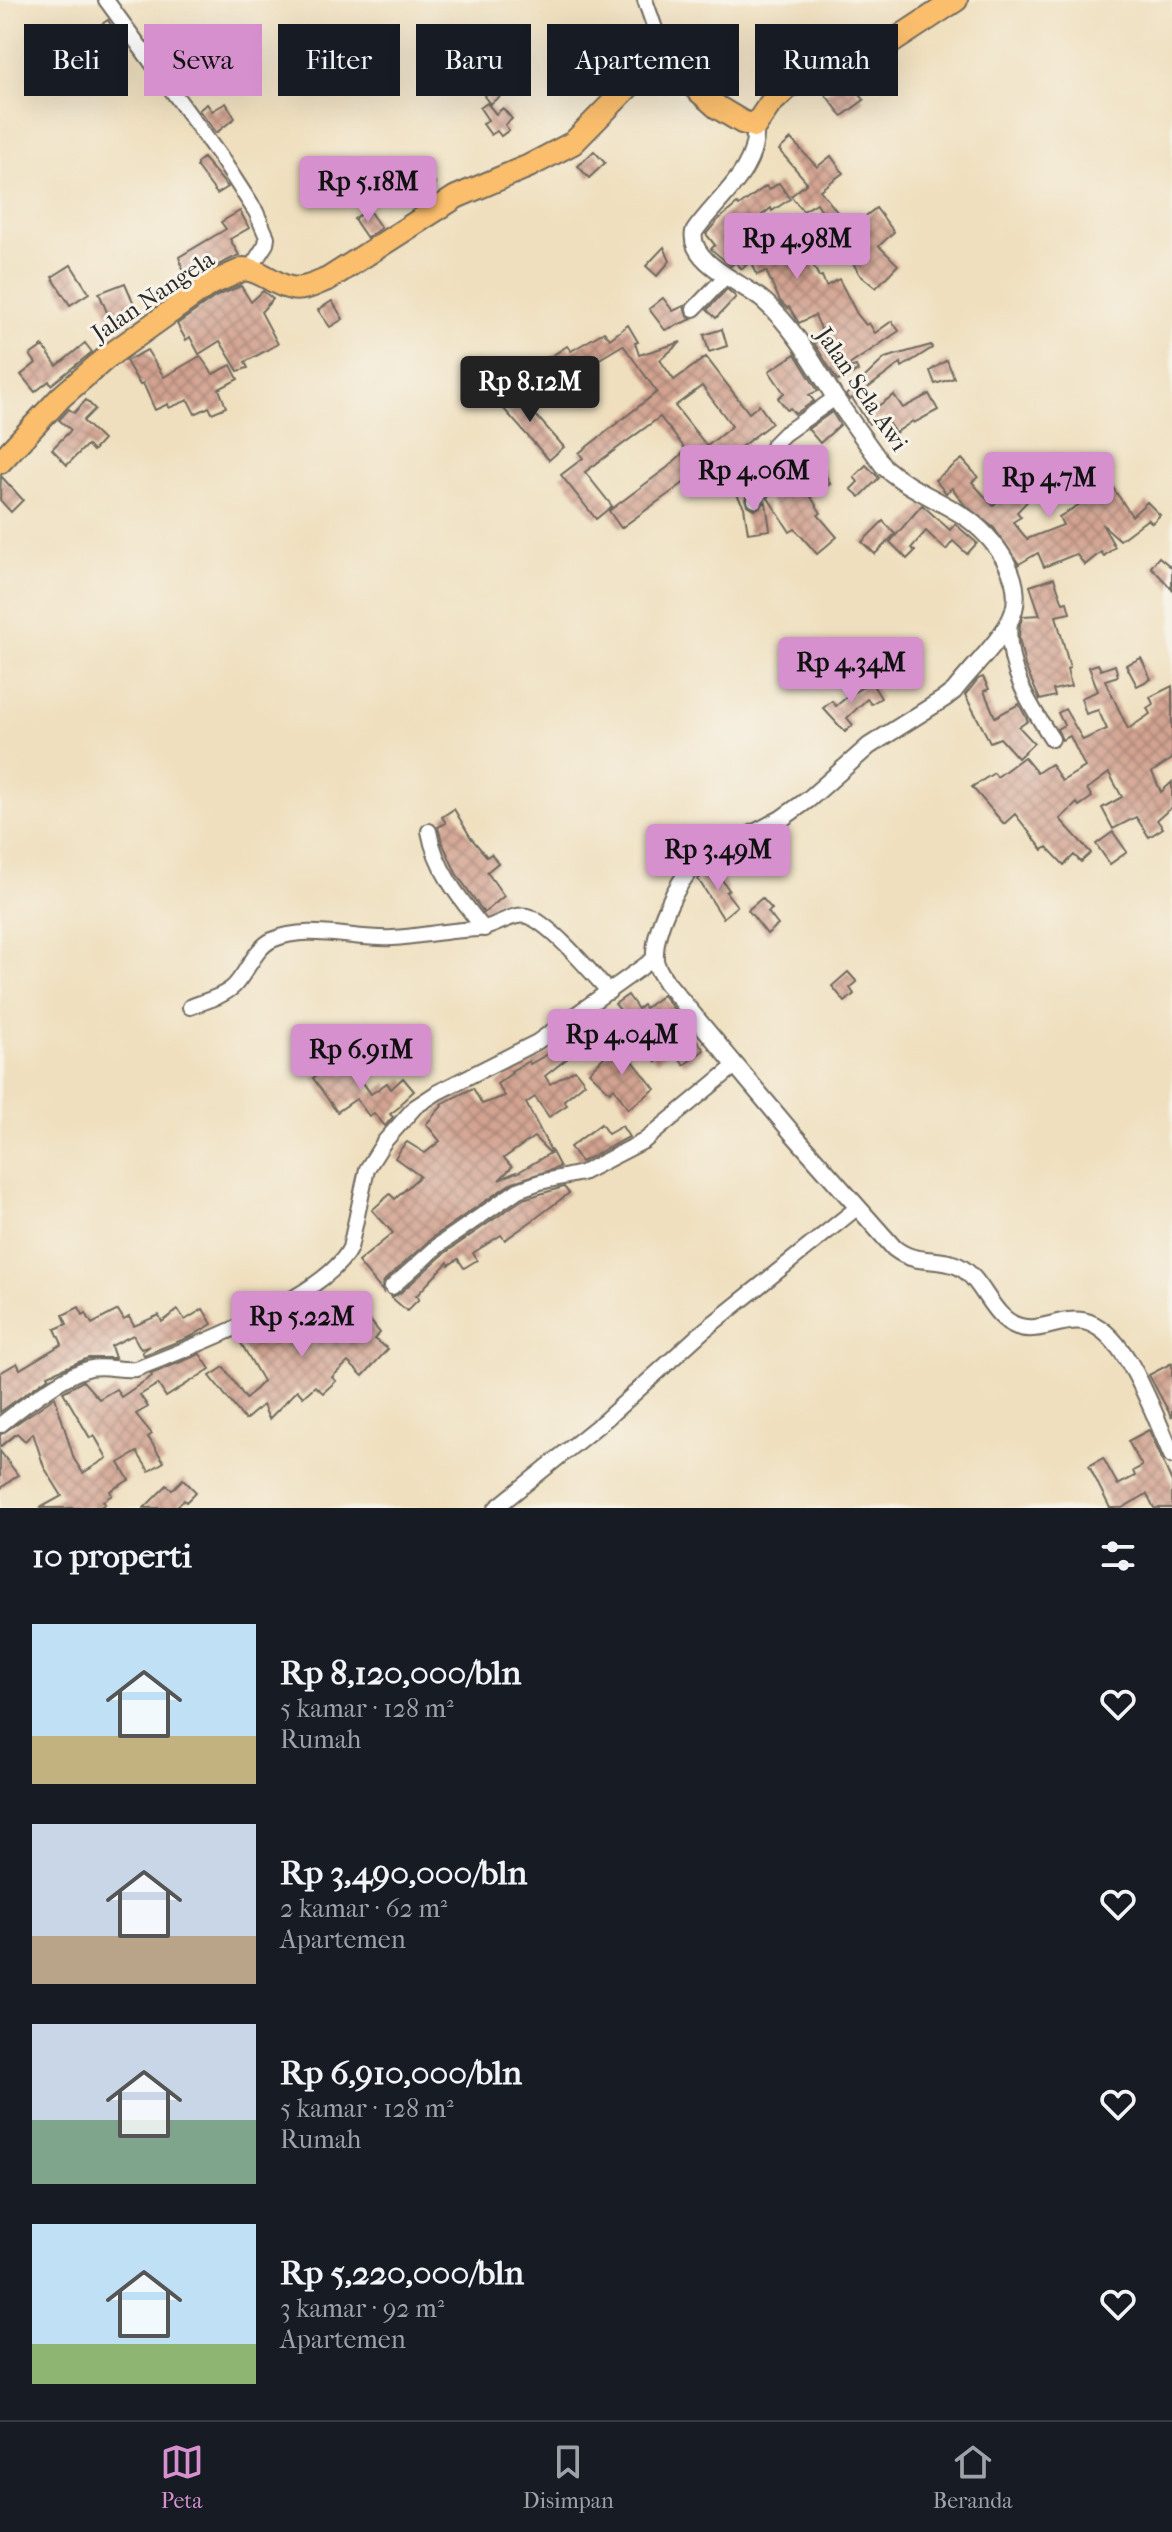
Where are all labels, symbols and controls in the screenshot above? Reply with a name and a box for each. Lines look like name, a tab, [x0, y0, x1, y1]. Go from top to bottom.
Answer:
chip: Beli	[24, 24, 128, 96]
chip: Sewa	[144, 24, 262, 96]
chip: Filter	[278, 24, 400, 96]
chip: Baru	[416, 24, 531, 96]
chip: Apartemen	[547, 24, 739, 96]
chip: Rumah	[755, 24, 898, 96]
pin: Rp 5.18M	[285, 156, 451, 224]
text: Rp 5.18M	[318, 166, 418, 197]
pin: Rp 4.98M	[714, 213, 880, 281]
text: Rp 4.98M	[742, 223, 852, 254]
street label: Jalan Nangela	[85, 244, 220, 348]
street label: Jalan Sela Awi	[809, 320, 914, 456]
pin: Rp 8.12M	[447, 356, 613, 424]
text: Rp 8.12M	[478, 366, 582, 397]
pin: Rp 4.06M	[671, 445, 837, 513]
pin: Rp 4.7M	[975, 452, 1123, 520]
text: Rp 4.06M	[698, 455, 810, 486]
text: Rp 4.7M	[1002, 462, 1096, 493]
pin: Rp 4.34M	[768, 637, 934, 705]
text: Rp 4.34M	[796, 647, 906, 678]
pin: Rp 3.49M	[635, 824, 801, 892]
text: Rp 3.49M	[664, 834, 772, 865]
pin: Rp 4.04M	[539, 1009, 705, 1077]
text: Rp 4.04M	[566, 1019, 678, 1050]
pin: Rp 6.91M	[278, 1024, 444, 1092]
text: Rp 6.91M	[309, 1034, 413, 1065]
pin: Rp 5.22M	[219, 1291, 385, 1359]
text: Rp 5.22M	[249, 1301, 355, 1332]
icon: filters	[1096, 1534, 1140, 1578]
text: 10 properti	[32, 1536, 192, 1576]
text: Rp 8,120,000/bln	[280, 1653, 521, 1693]
icon: home	[96, 1656, 192, 1752]
icon: heart	[1096, 1682, 1140, 1726]
text: 5 kamar · 128 m²	[280, 1693, 453, 1724]
text: Rumah	[280, 1724, 361, 1755]
text: Rp 3,490,000/bln	[280, 1853, 527, 1893]
icon: home	[96, 1856, 192, 1952]
icon: heart	[1096, 1882, 1140, 1926]
text: 2 kamar · 62 m²	[280, 1893, 447, 1924]
text: Apartemen	[280, 1924, 406, 1955]
text: Rp 6,910,000/bln	[280, 2053, 522, 2093]
icon: home	[96, 2056, 192, 2152]
icon: heart	[1096, 2082, 1140, 2126]
text: 5 kamar · 128 m²	[280, 2093, 453, 2124]
text: Rumah	[280, 2124, 361, 2155]
text: Rp 5,220,000/bln	[280, 2253, 524, 2293]
icon: home	[96, 2256, 192, 2352]
icon: heart	[1096, 2282, 1140, 2326]
text: 3 kamar · 92 m²	[280, 2293, 444, 2324]
text: Apartemen	[280, 2324, 406, 2355]
tab: Peta	[160, 2440, 204, 2514]
tab: Disimpan	[523, 2440, 614, 2514]
tab: Beranda	[933, 2440, 1012, 2514]

